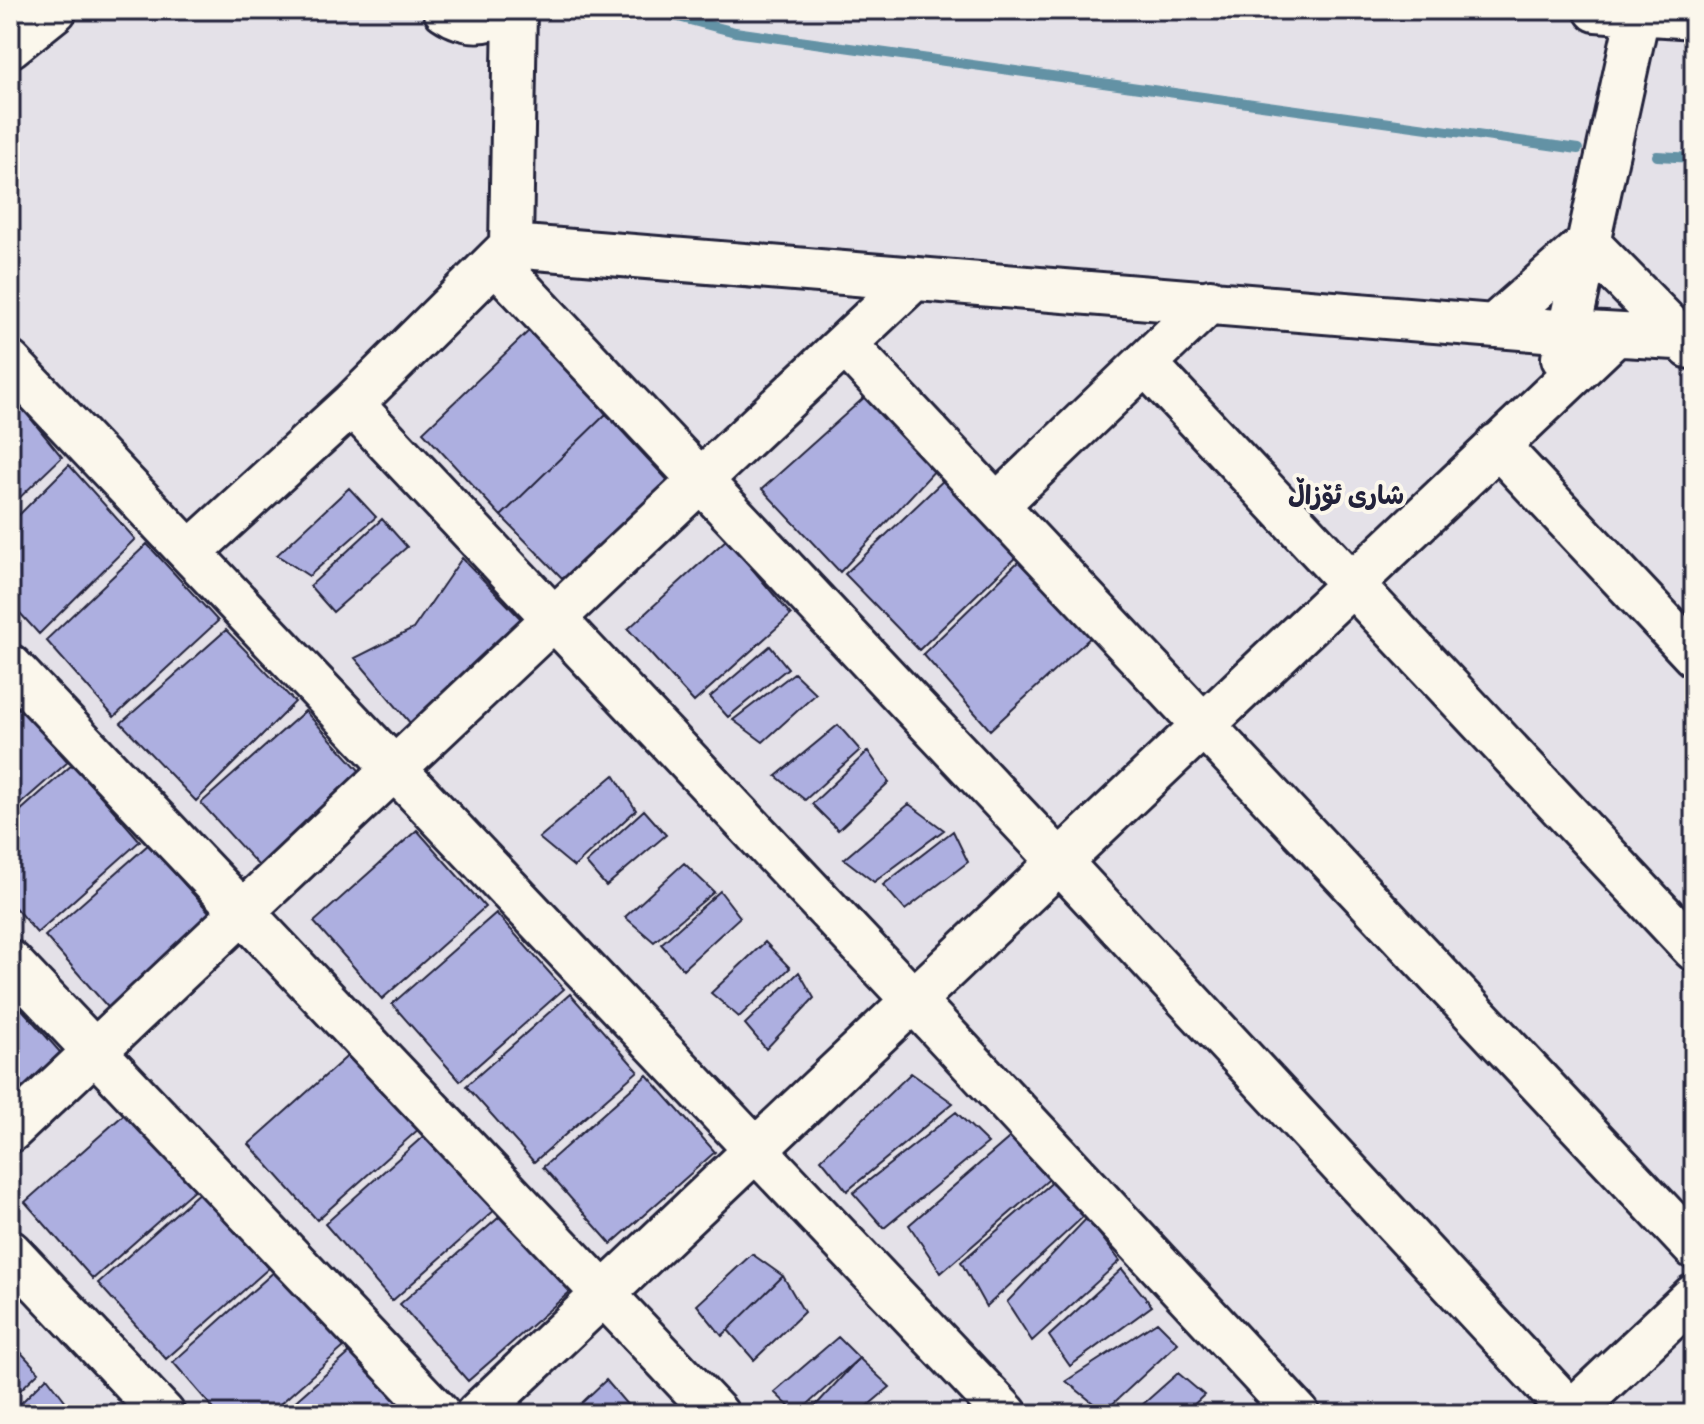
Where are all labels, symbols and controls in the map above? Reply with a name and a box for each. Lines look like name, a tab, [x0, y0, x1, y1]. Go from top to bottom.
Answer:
district label: شاری ئۆزاڵ	[1288, 477, 1404, 512]

